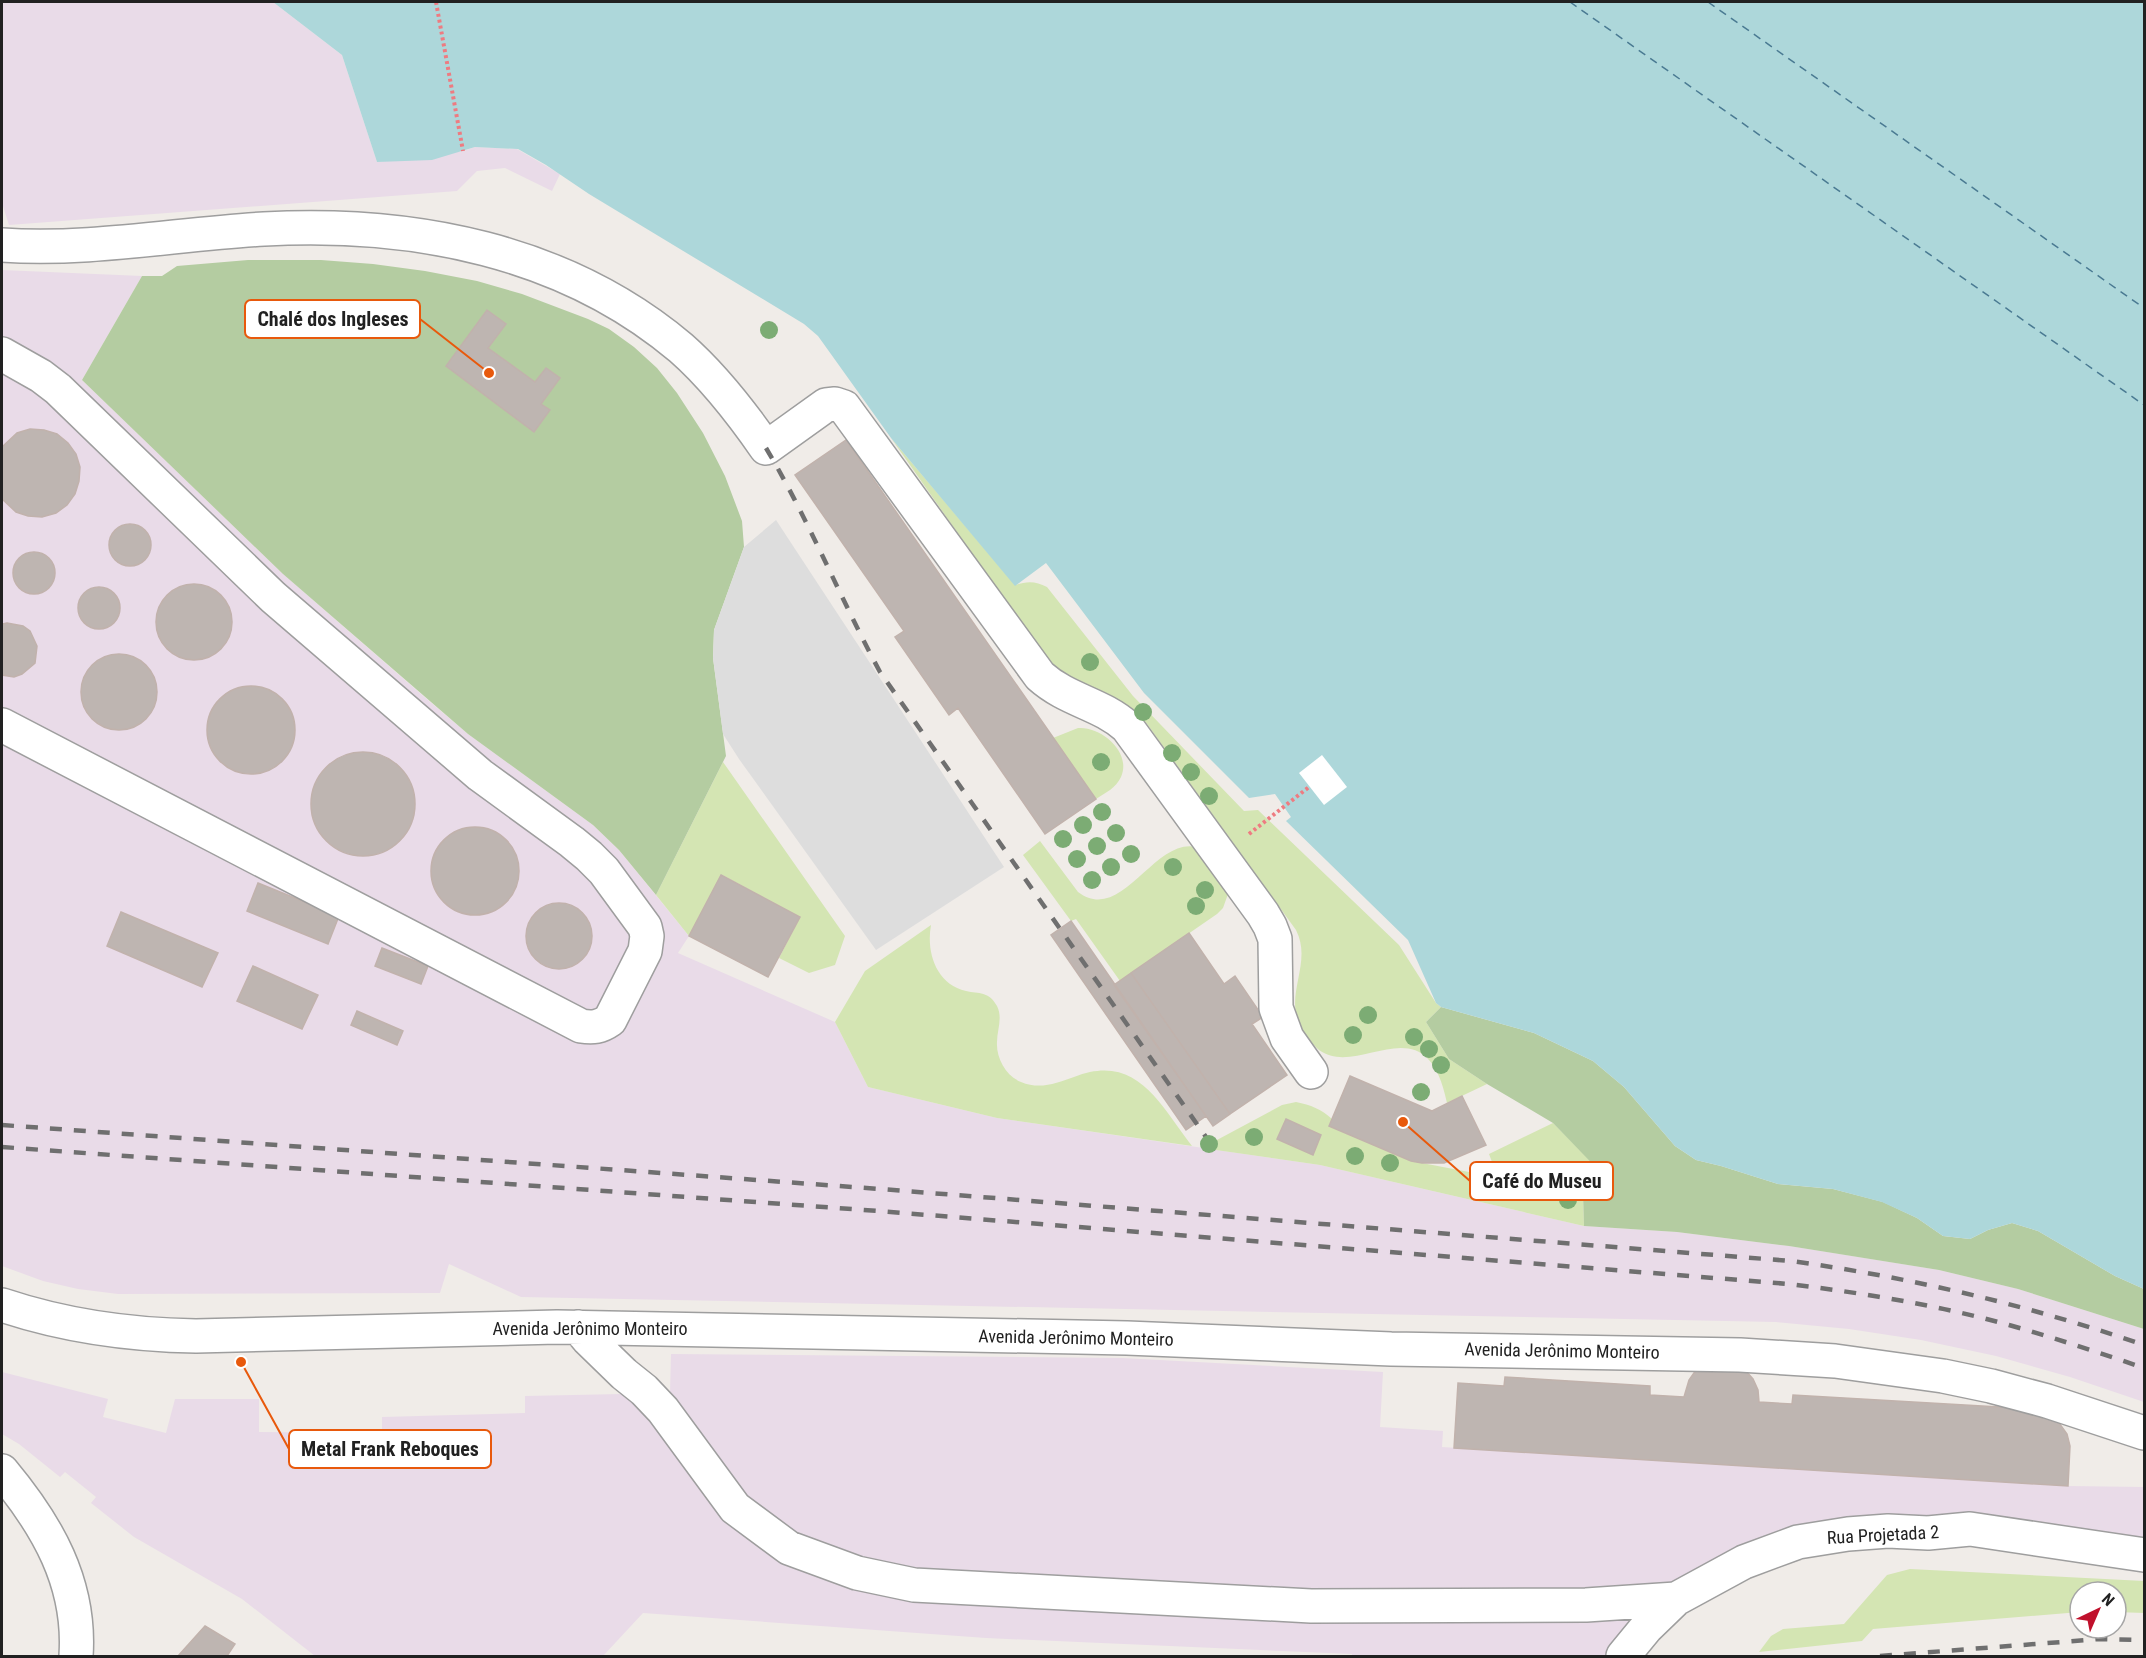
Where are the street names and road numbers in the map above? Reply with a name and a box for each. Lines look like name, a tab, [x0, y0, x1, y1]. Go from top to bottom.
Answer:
street label: Avenida Jerônimo Monteiro	[492, 1318, 688, 1339]
street label: Avenida Jerônimo Monteiro	[978, 1325, 1174, 1350]
street label: Avenida Jerônimo Monteiro	[1464, 1338, 1660, 1363]
street label: Rua Projetada 2	[1826, 1521, 1940, 1548]

